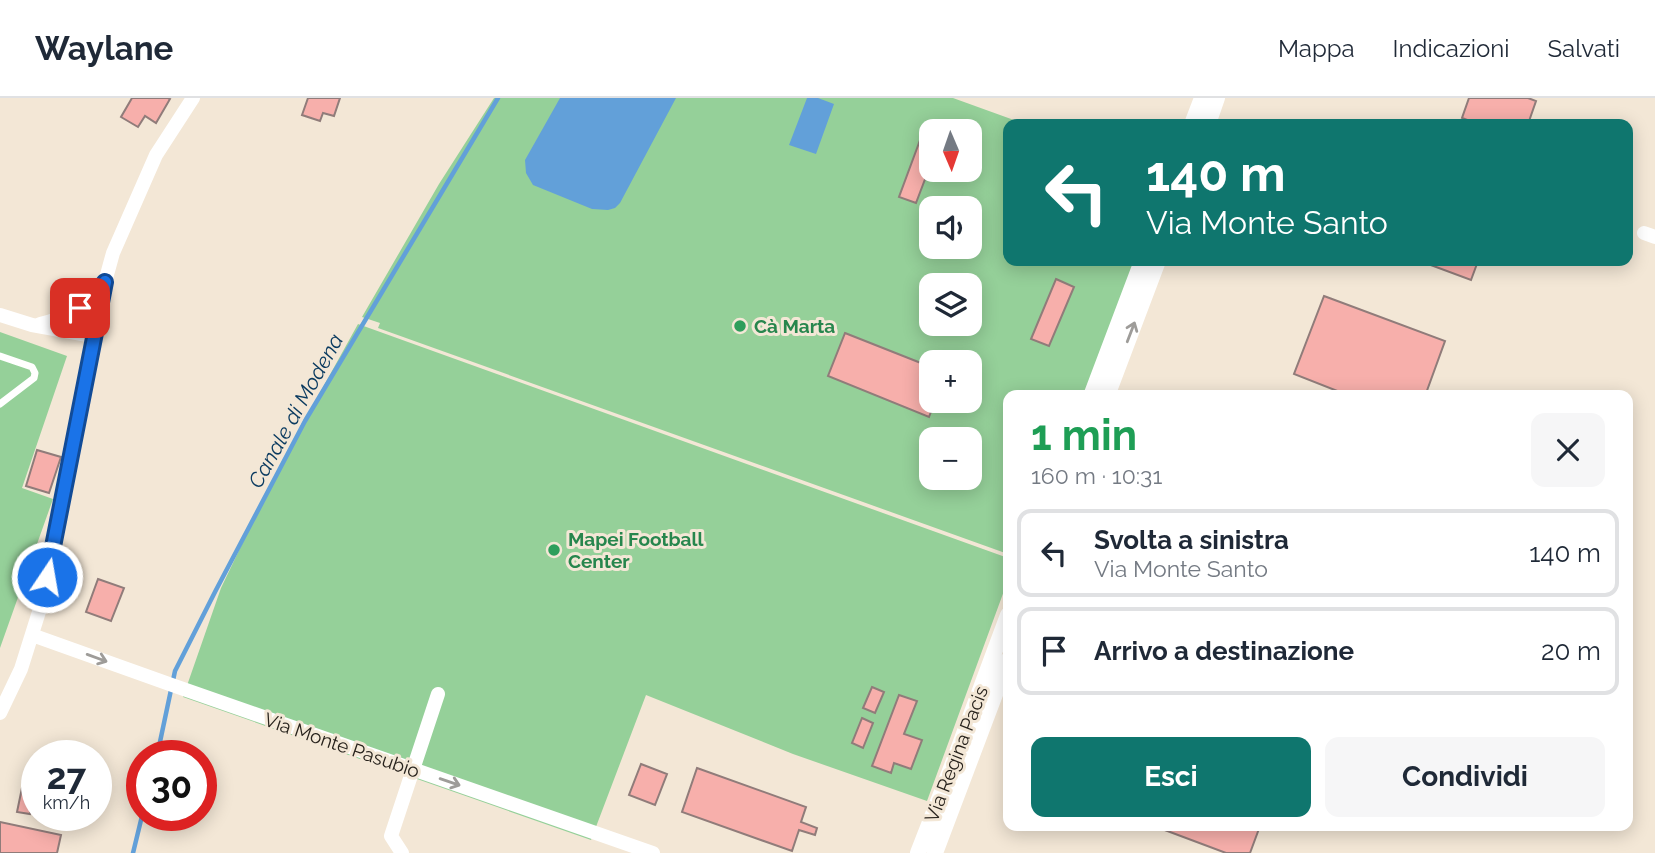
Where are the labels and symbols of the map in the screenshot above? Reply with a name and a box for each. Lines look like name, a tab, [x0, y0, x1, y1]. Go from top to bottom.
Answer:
north arrow	[919, 119, 982, 182]
pin	[50, 278, 110, 338]
place label: Cà Marta	[754, 315, 835, 337]
marker: Cà Marta	[732, 318, 748, 334]
one-way arrow	[1126, 321, 1139, 343]
water label: Canale di Modena	[243, 329, 348, 492]
place label: Mapei Football Center	[568, 528, 705, 572]
position arrow	[10, 540, 84, 614]
marker: Mapei Football Center	[546, 542, 562, 558]
one-way arrow	[85, 653, 107, 665]
street label: Via Regina Pacis	[920, 683, 992, 825]
street label: Via Monte Pasubio	[261, 708, 423, 782]
speed limit sign: 30	[126, 740, 217, 831]
one-way arrow	[438, 777, 460, 789]

